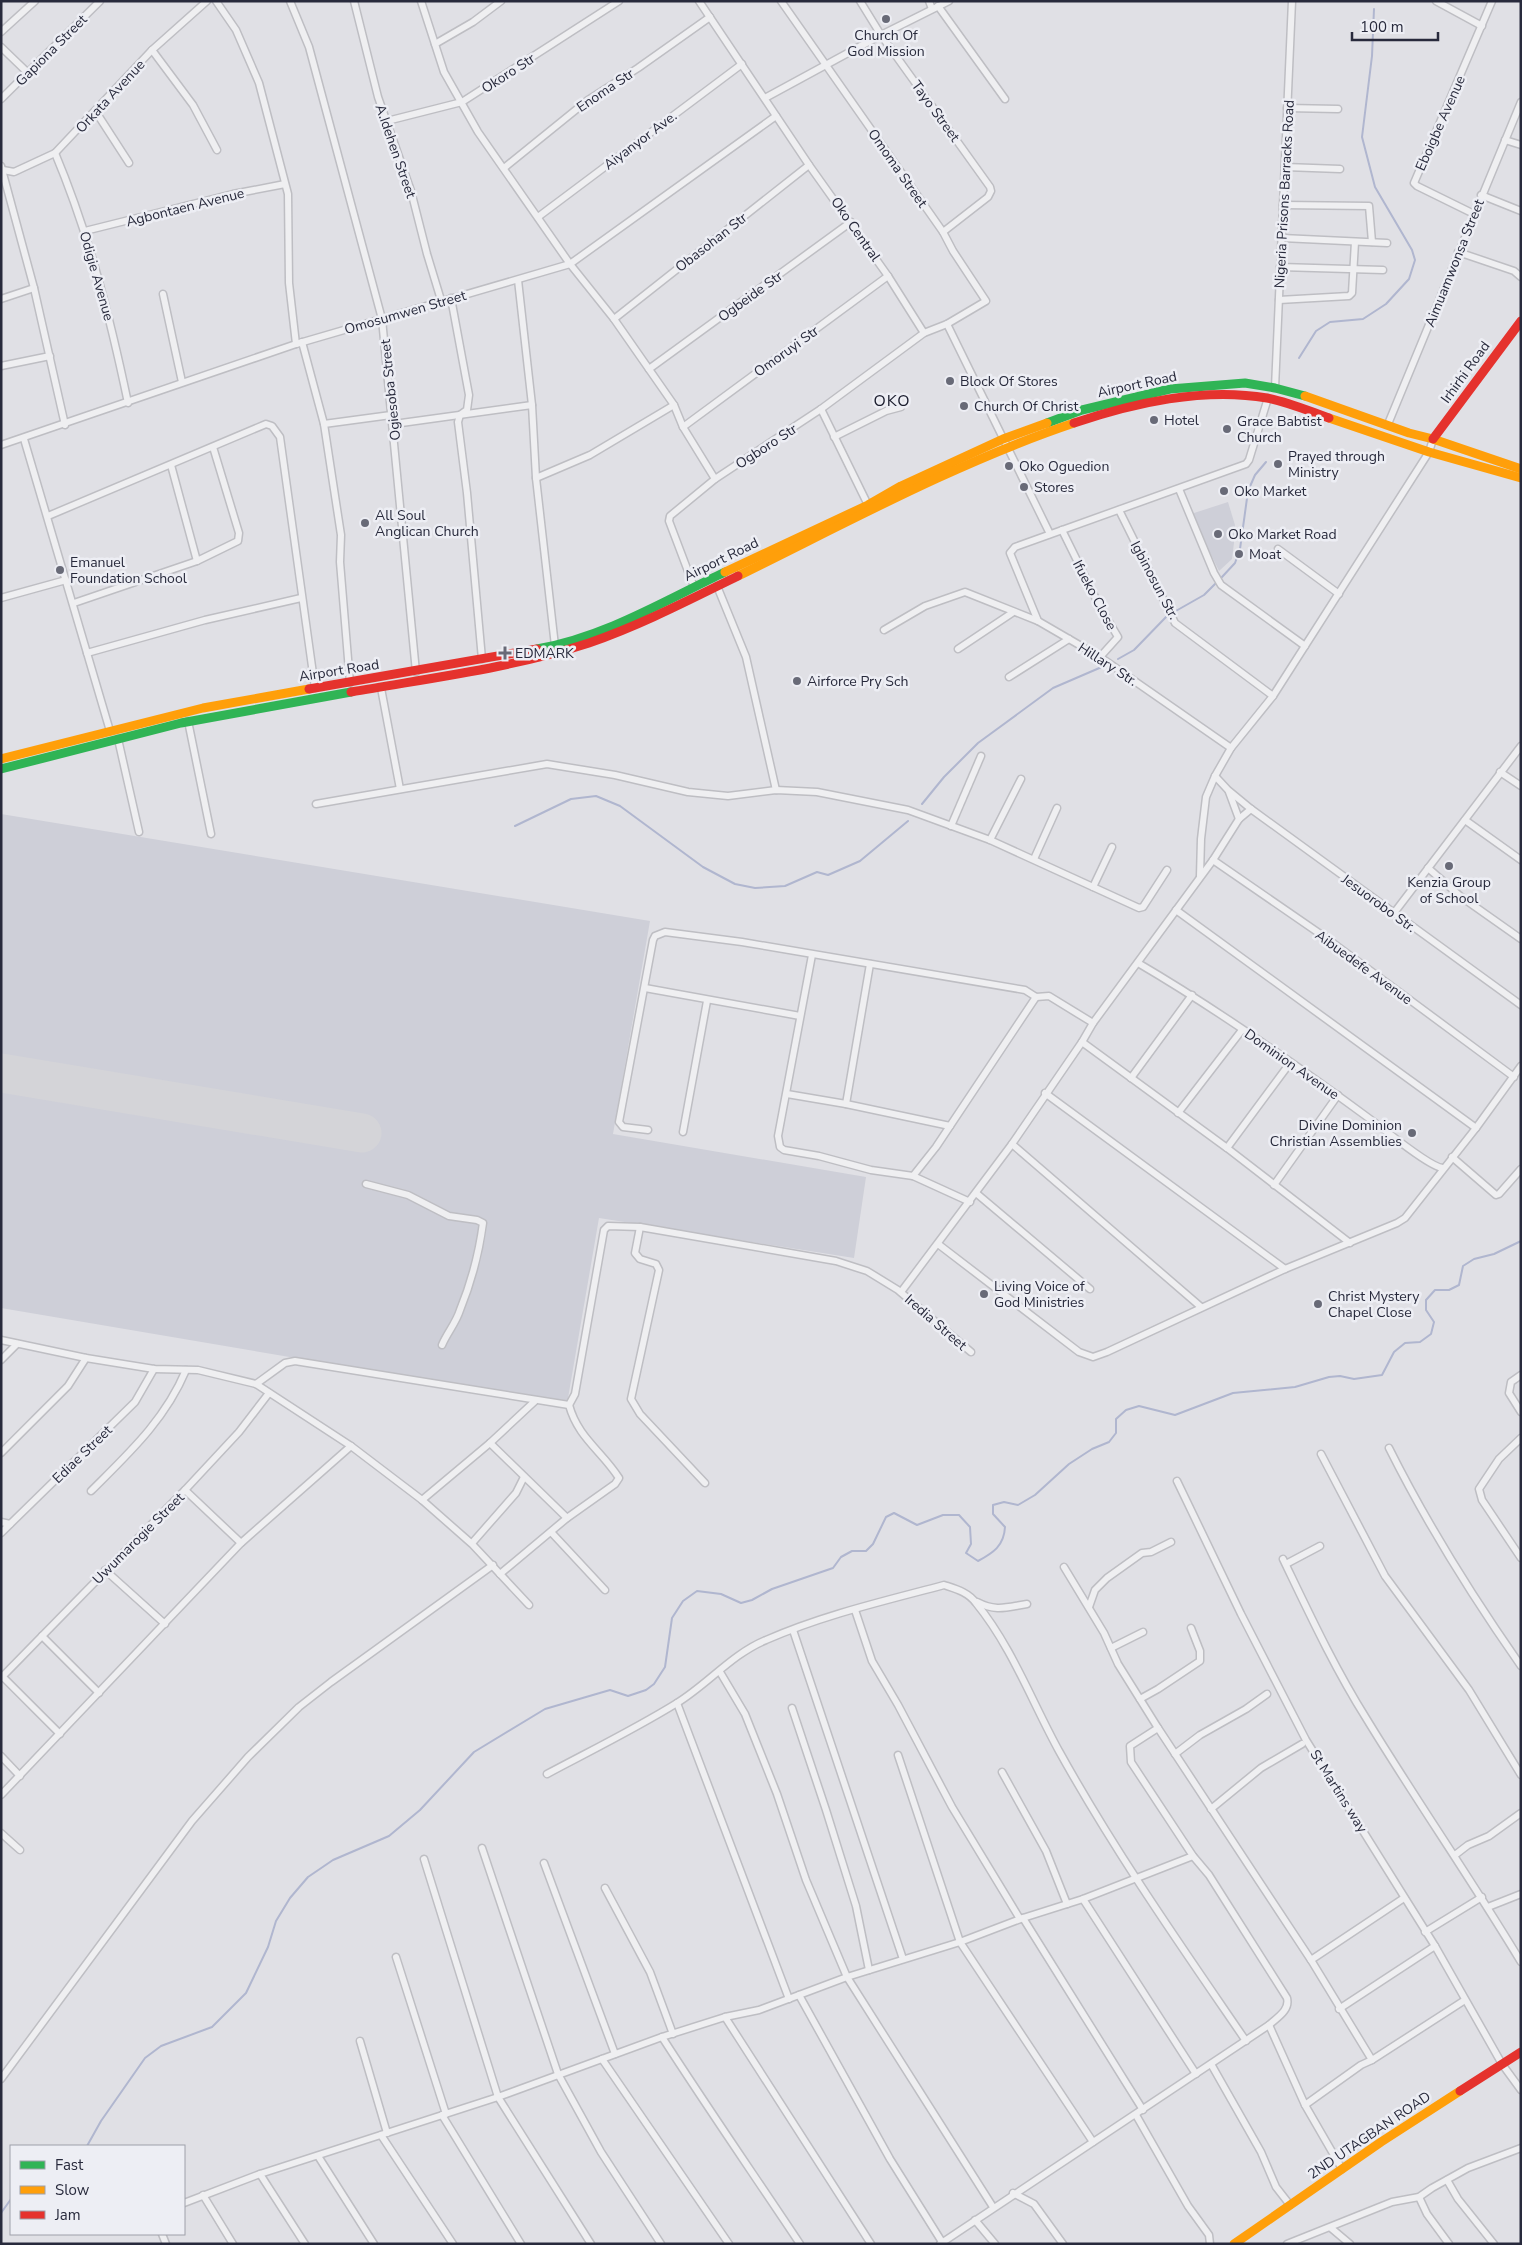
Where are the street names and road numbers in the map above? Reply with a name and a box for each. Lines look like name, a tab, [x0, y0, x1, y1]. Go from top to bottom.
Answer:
street label: Gapiona Street	[11, 10, 91, 90]
street label: Okoro Str	[478, 49, 539, 98]
street label: Orkata Avenue	[71, 56, 149, 137]
street label: Enoma Str	[573, 64, 638, 117]
street label: Eboigbe Avenue	[1411, 73, 1470, 174]
street label: Tayo Street	[907, 77, 964, 146]
street label: Nigeria Prisons Barracks Road	[1270, 99, 1299, 289]
street label: A.Idehen Street	[371, 102, 420, 201]
street label: Aiyanyor Ave.	[600, 107, 681, 174]
street label: Omoma Street	[864, 125, 932, 211]
street label: Agbontaen Avenue	[124, 184, 246, 231]
street label: Oko Central	[826, 193, 885, 266]
street label: Aimuamwonsa Street	[1420, 196, 1489, 330]
street label: Obasohan Str	[671, 208, 751, 276]
street label: Odigie Avenue	[75, 229, 118, 323]
street label: Ogbeide Str	[714, 267, 786, 326]
street label: Omosumwen Street	[342, 286, 468, 339]
street label: Omoruyi Str	[750, 321, 823, 381]
street label: Ogiesoba Street	[376, 338, 405, 441]
street label: Irhirhi Road	[1437, 338, 1494, 407]
street label: Airport Road	[1096, 367, 1179, 402]
street label: Ogboro Str	[732, 419, 801, 473]
street label: Airport Road	[681, 533, 762, 586]
street label: Igbinosun Str.	[1126, 538, 1183, 623]
street label: Ifueko Close	[1068, 557, 1121, 634]
street label: Hillary Str.	[1074, 638, 1141, 691]
street label: Airport Road	[298, 655, 381, 686]
street label: Jesuorobo Str.	[1337, 869, 1420, 937]
street label: Aibuedefe Avenue	[1311, 926, 1416, 1009]
street label: Dominion Avenue	[1241, 1025, 1343, 1104]
street label: Iredia Street	[901, 1290, 971, 1355]
street label: Ediae Street	[48, 1421, 116, 1488]
street label: Uwumarogie Street	[88, 1488, 188, 1588]
street label: St Martins way	[1305, 1746, 1372, 1837]
street label: 2ND UTAGBAN ROAD	[1304, 2087, 1434, 2184]

